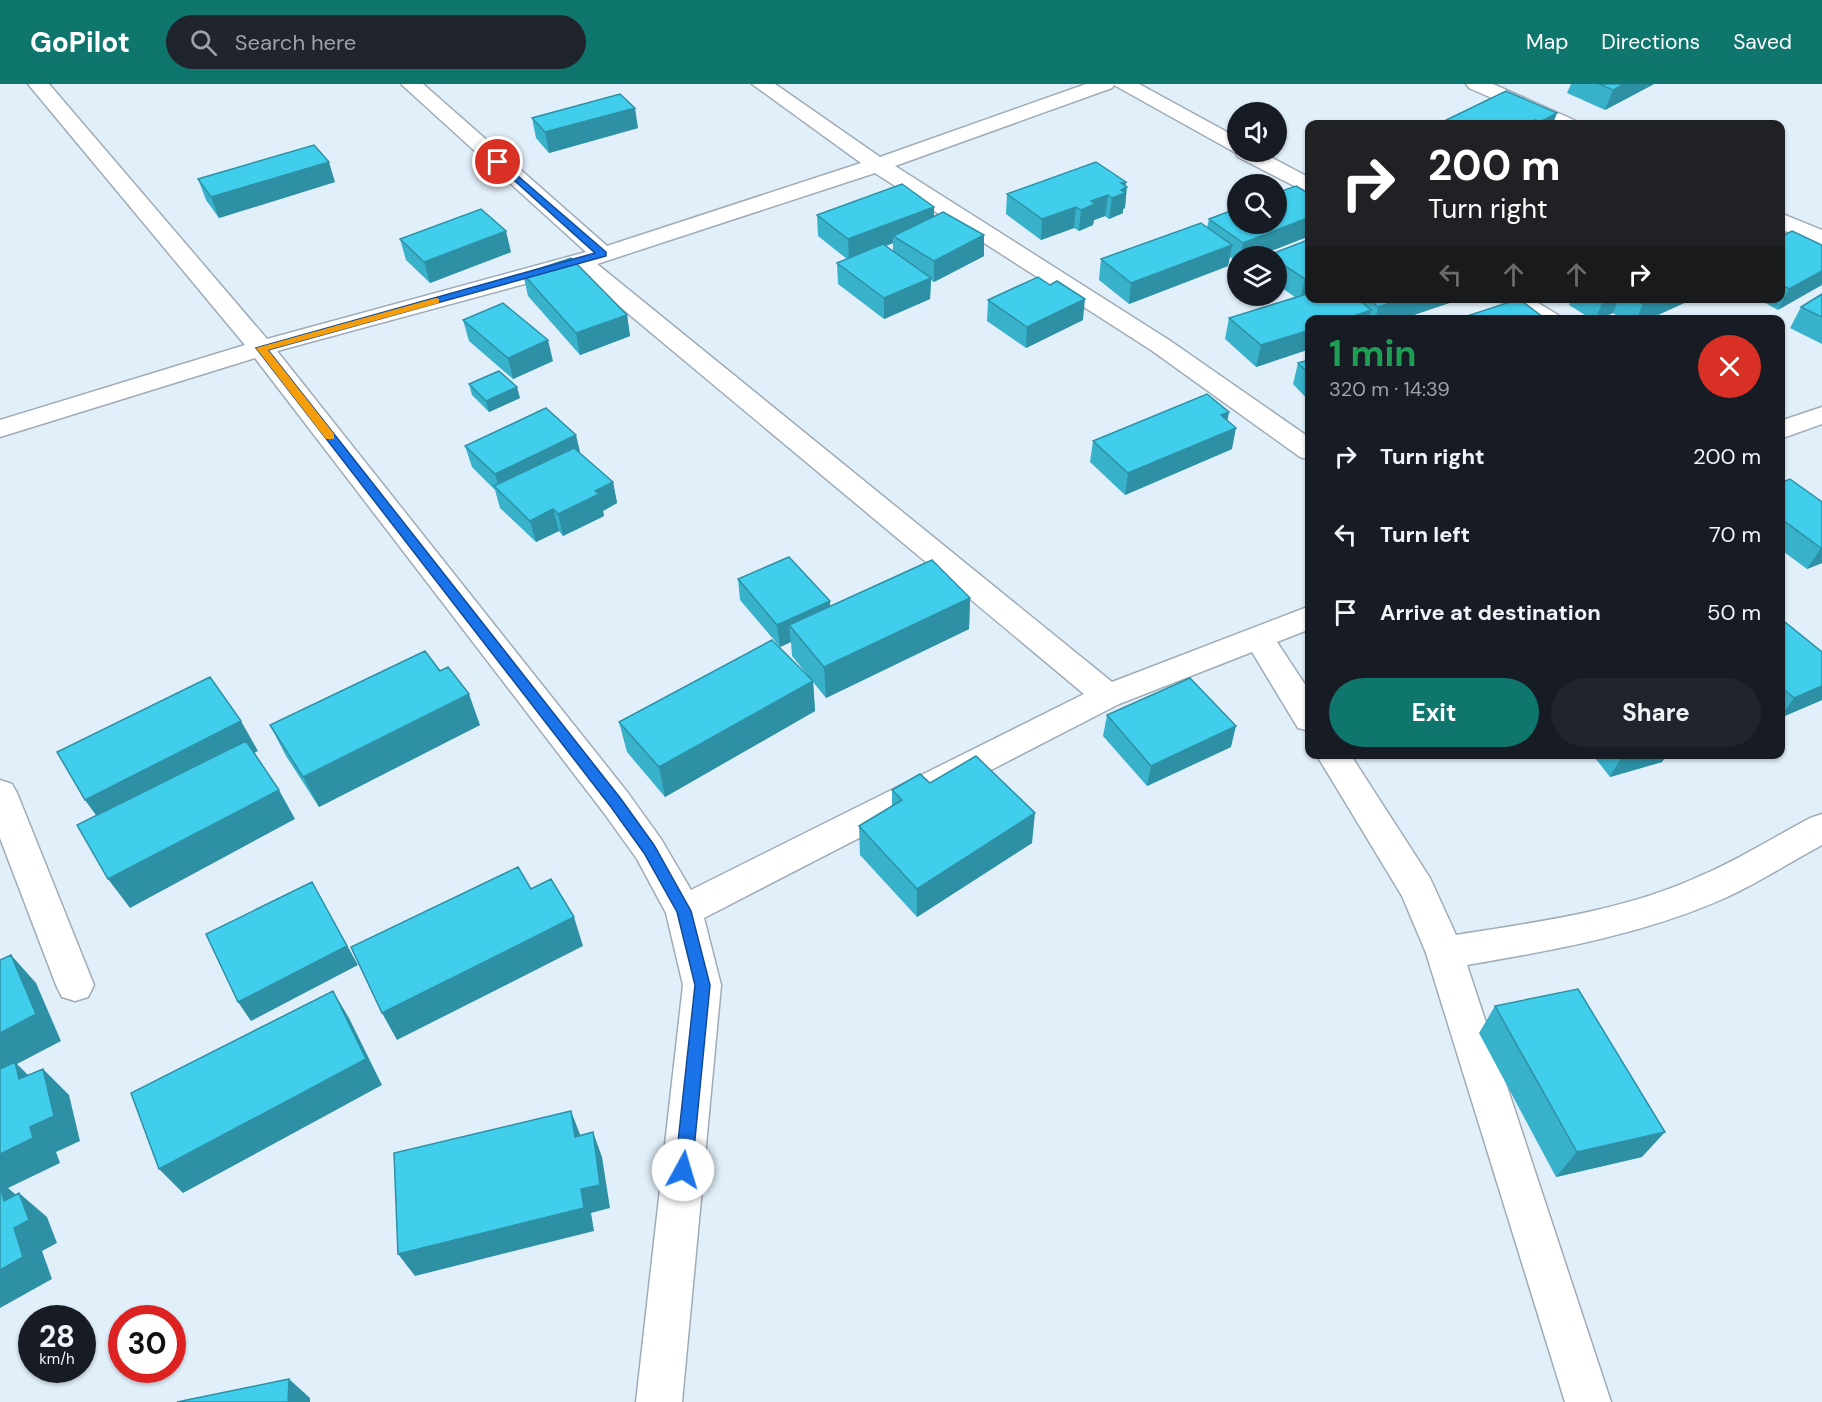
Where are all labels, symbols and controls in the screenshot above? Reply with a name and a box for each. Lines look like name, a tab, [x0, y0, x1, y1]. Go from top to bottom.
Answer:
search box	[166, 15, 586, 69]
text: GoPilot	[30, 24, 130, 61]
icon: search	[187, 26, 220, 59]
text: Search here	[235, 28, 356, 57]
text: Map	[1526, 28, 1568, 56]
text: Directions	[1601, 28, 1700, 56]
text: Saved	[1733, 28, 1792, 56]
map controls	[1227, 102, 1287, 306]
button: sound	[1227, 102, 1287, 162]
pin	[472, 136, 523, 187]
text: 200 m	[1428, 138, 1561, 193]
icon: right	[1329, 144, 1407, 222]
icon: arrive	[481, 145, 514, 178]
button: search	[1227, 174, 1287, 234]
text: Turn right	[1428, 191, 1548, 226]
button: layers	[1227, 246, 1287, 306]
icon: left	[1434, 258, 1467, 291]
icon: ahead	[1497, 258, 1530, 291]
icon: ahead	[1560, 258, 1593, 291]
icon: right	[1623, 258, 1656, 291]
text: 1 min	[1329, 330, 1417, 377]
button: close	[1698, 335, 1761, 398]
text: 320 m · 14:39	[1329, 376, 1450, 402]
icon: right	[1329, 440, 1362, 473]
text: Turn right	[1380, 442, 1485, 471]
text: 200 m	[1693, 442, 1761, 471]
icon: left	[1329, 518, 1362, 551]
text: Turn left	[1380, 520, 1470, 549]
text: 70 m	[1709, 520, 1761, 549]
icon: arrive	[1329, 596, 1362, 629]
text: Arrive at destination	[1380, 598, 1601, 627]
text: 50 m	[1707, 598, 1761, 627]
button: Exit	[1329, 678, 1539, 747]
button: Share	[1551, 678, 1761, 747]
position arrow	[651, 1138, 715, 1202]
speed limit sign: 30	[108, 1305, 186, 1383]
text: 28	[39, 1317, 75, 1356]
text: km/h	[39, 1349, 75, 1369]

